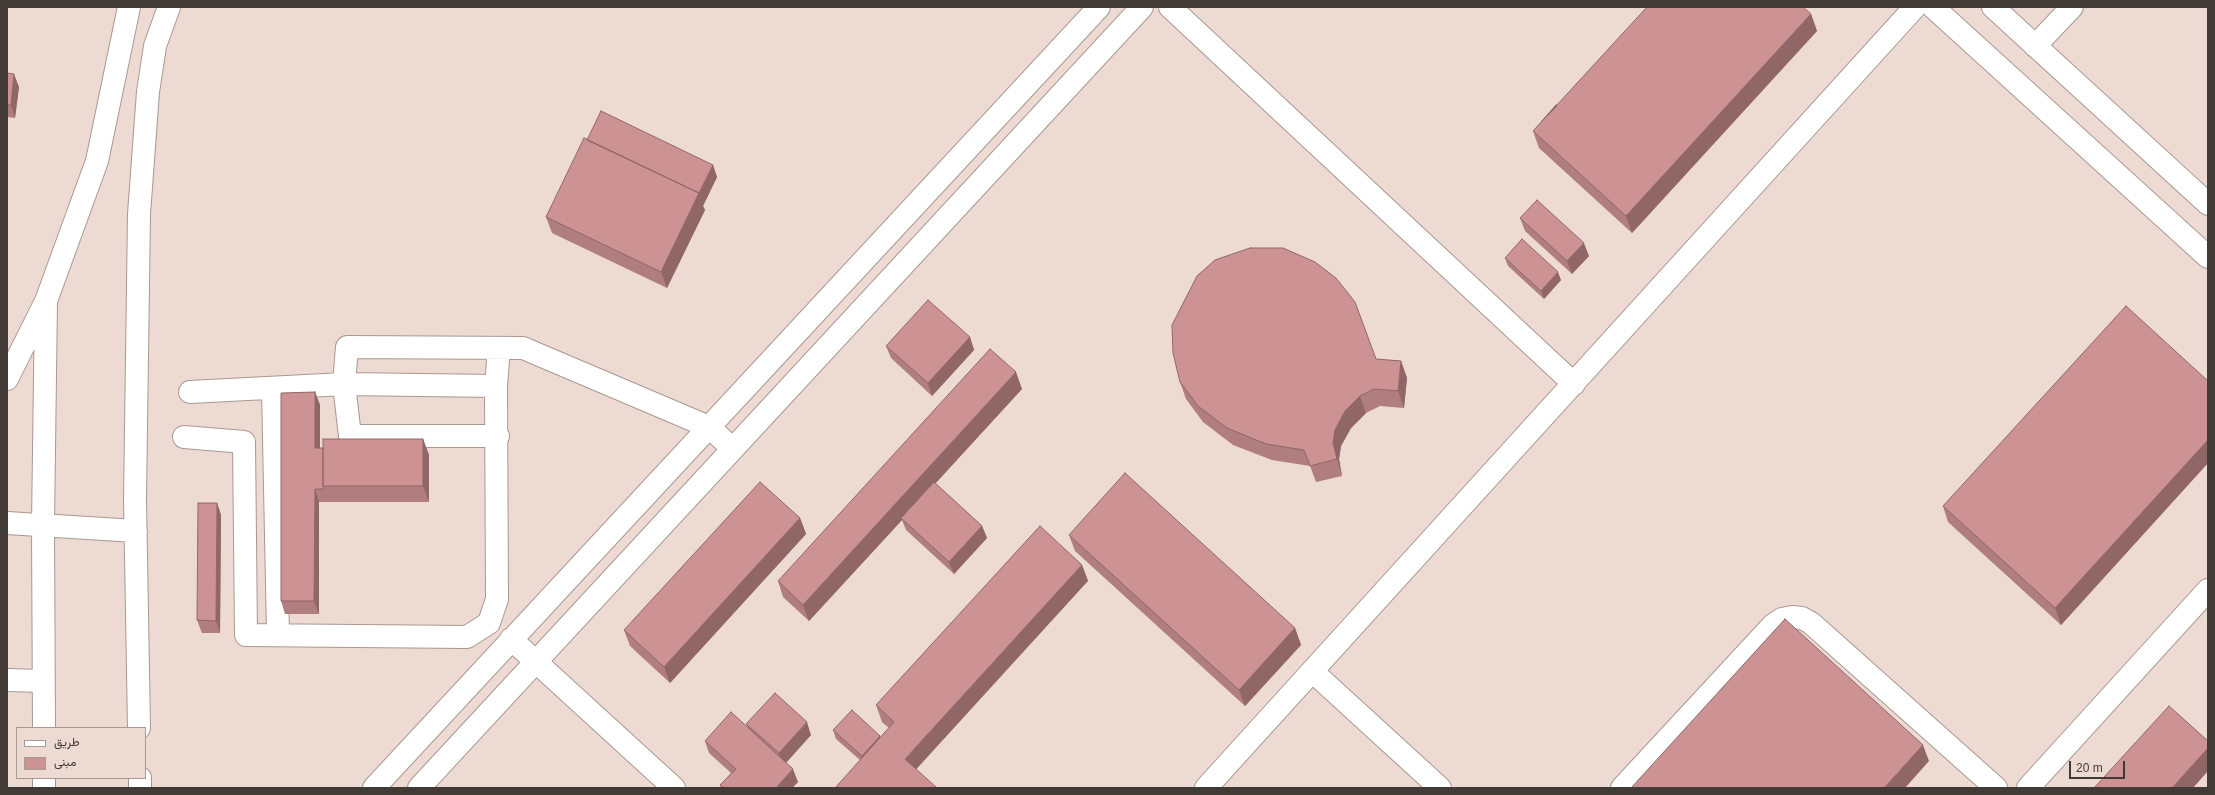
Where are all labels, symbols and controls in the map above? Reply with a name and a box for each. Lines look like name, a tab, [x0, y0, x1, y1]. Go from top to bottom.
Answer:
legend	[16, 727, 146, 779]
text: طريق	[54, 735, 79, 749]
scale bar	[2071, 753, 2127, 779]
text: مبنى	[54, 755, 76, 769]
text: 20 m	[2076, 761, 2103, 775]

